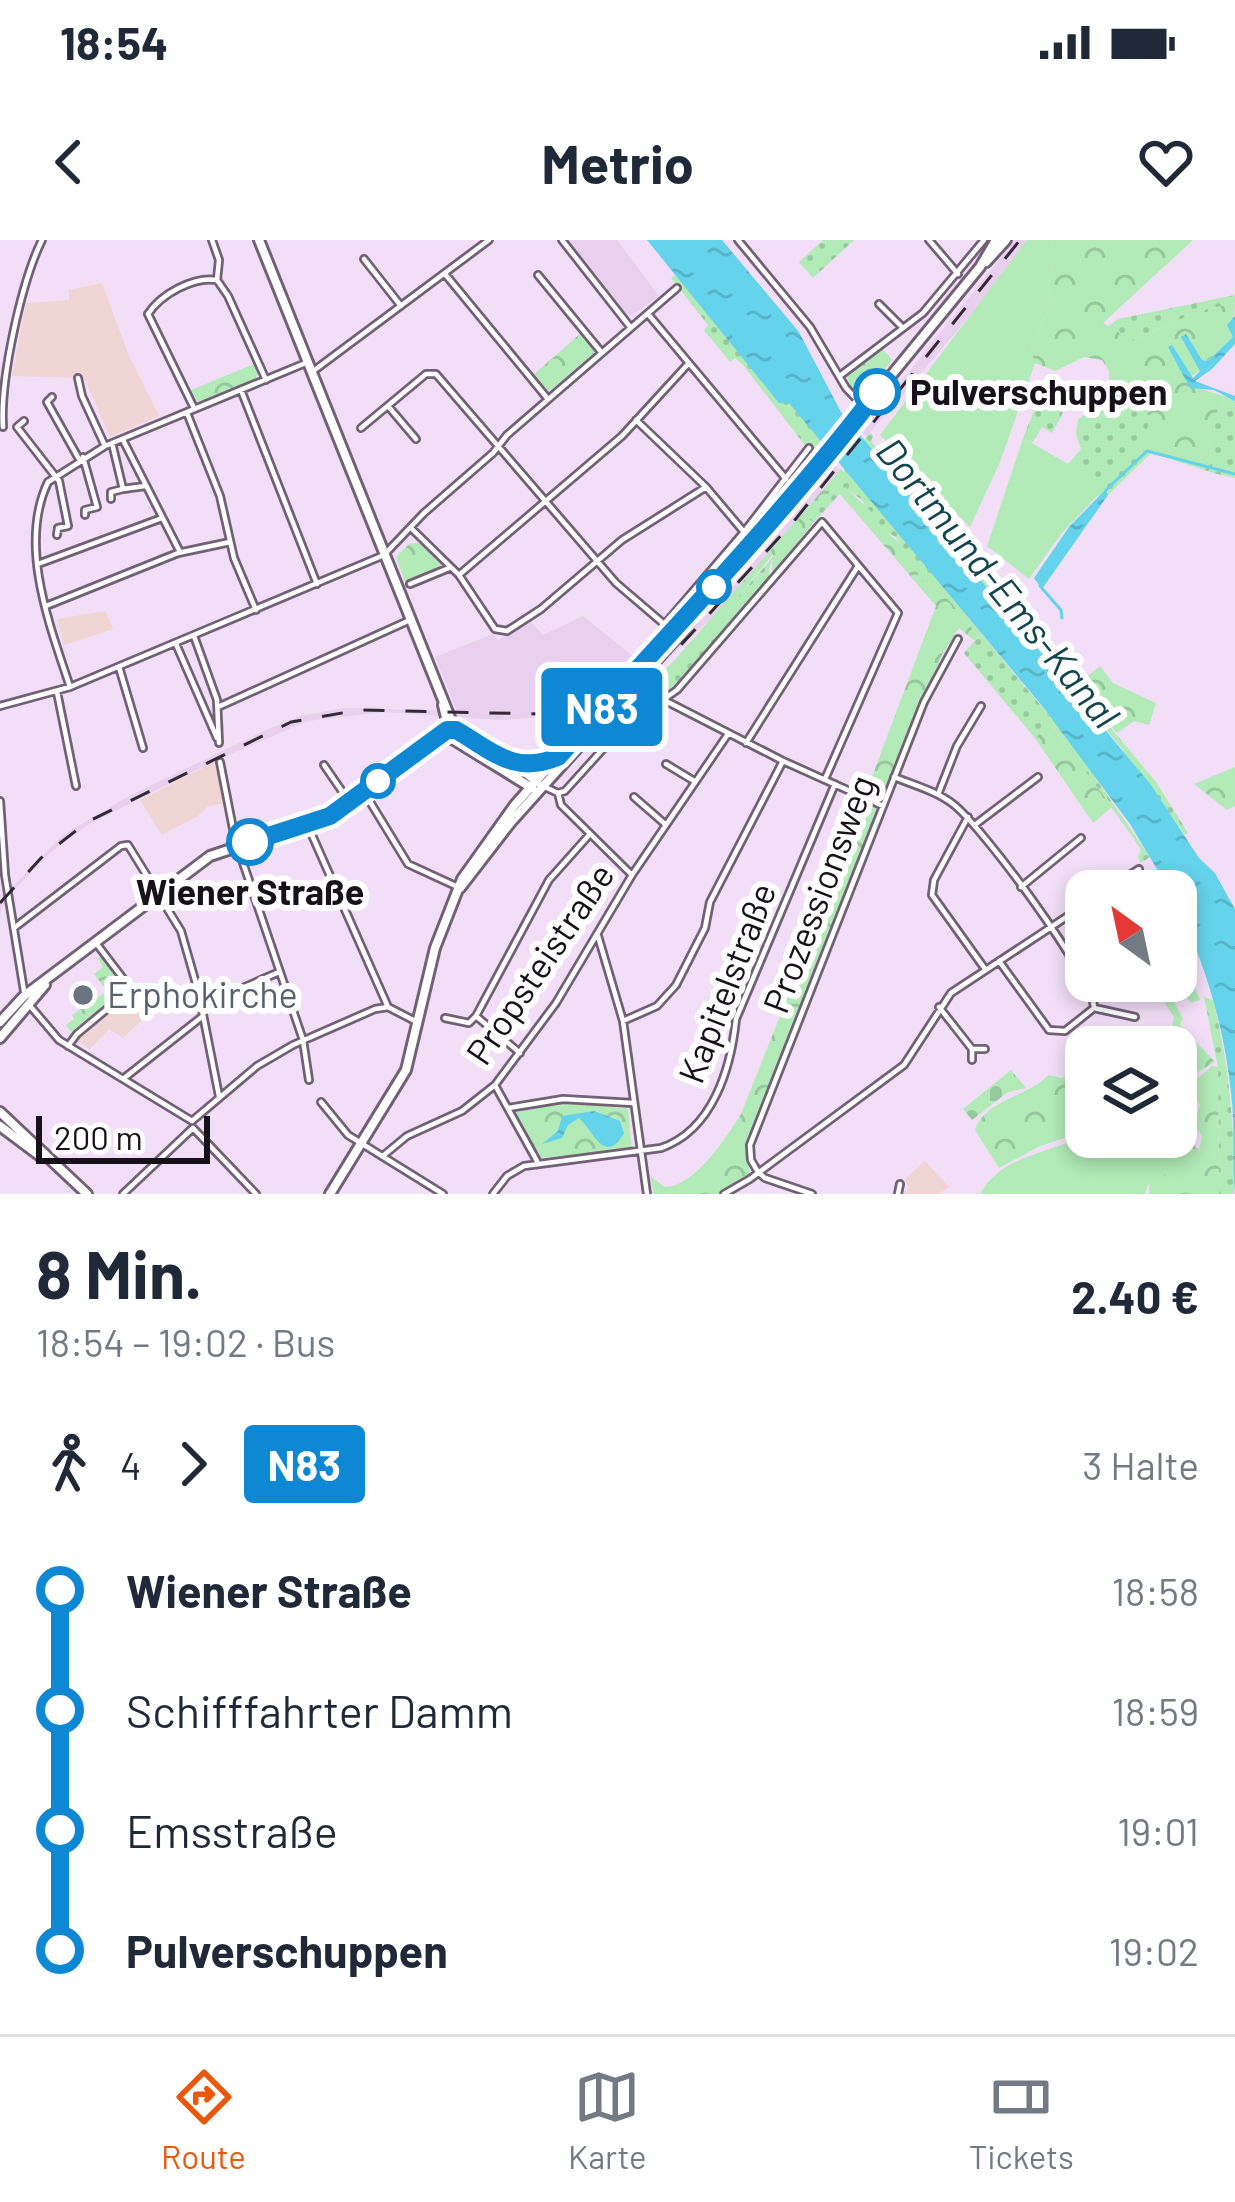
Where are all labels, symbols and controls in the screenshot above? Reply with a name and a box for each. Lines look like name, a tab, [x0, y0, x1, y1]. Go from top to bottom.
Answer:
text: 18:54	[60, 15, 168, 69]
icon: back	[36, 129, 102, 195]
icon: heart	[1133, 129, 1199, 195]
text: Metrio	[541, 130, 694, 195]
place label: Pulverschuppen	[910, 369, 1167, 412]
marker: Pulverschuppen	[855, 370, 899, 414]
water label: Dortmund-Ems-Kanal	[868, 428, 1131, 737]
unlabelled marker	[698, 571, 730, 603]
line badge: N83	[533, 668, 671, 746]
text: N83	[565, 682, 639, 732]
unlabelled marker	[362, 765, 394, 797]
street label: Prozessionsweg	[753, 769, 883, 1018]
marker: Wiener Straße	[228, 820, 272, 864]
street label: Propsteistraße	[456, 855, 622, 1072]
place label: Wiener Straße	[136, 869, 364, 912]
north arrow	[1065, 870, 1197, 1002]
map controls	[1065, 870, 1197, 1158]
street label: Kapitelstraße	[668, 876, 783, 1088]
place label: Erphokirche	[107, 972, 298, 1015]
marker: Erphokirche	[70, 982, 96, 1008]
button: layers	[1065, 1026, 1197, 1158]
scale bar	[36, 1110, 210, 1163]
text: 200 m	[54, 1117, 143, 1157]
text: 8 Min.	[36, 1233, 202, 1312]
text: 2.40 €	[1071, 1269, 1199, 1323]
text: 18:54 – 19:02 · Bus	[36, 1318, 335, 1365]
icon: walk	[36, 1431, 102, 1497]
icon: forward	[160, 1431, 226, 1497]
text: N83	[268, 1439, 341, 1489]
text: 4	[120, 1441, 142, 1488]
text: 3 Halte	[1082, 1441, 1199, 1488]
text: Wiener Straße	[126, 1563, 412, 1617]
text: 18:58	[1111, 1567, 1199, 1614]
text: Schifffahrter Damm	[126, 1683, 513, 1737]
text: 18:59	[1111, 1687, 1199, 1734]
text: Emsstraße	[126, 1803, 338, 1857]
text: 19:01	[1117, 1807, 1199, 1854]
text: Pulverschuppen	[126, 1923, 448, 1977]
text: 19:02	[1109, 1927, 1199, 1974]
tab: Route	[161, 2064, 246, 2176]
tab: Karte	[568, 2064, 647, 2176]
tab: Tickets	[969, 2064, 1074, 2176]

